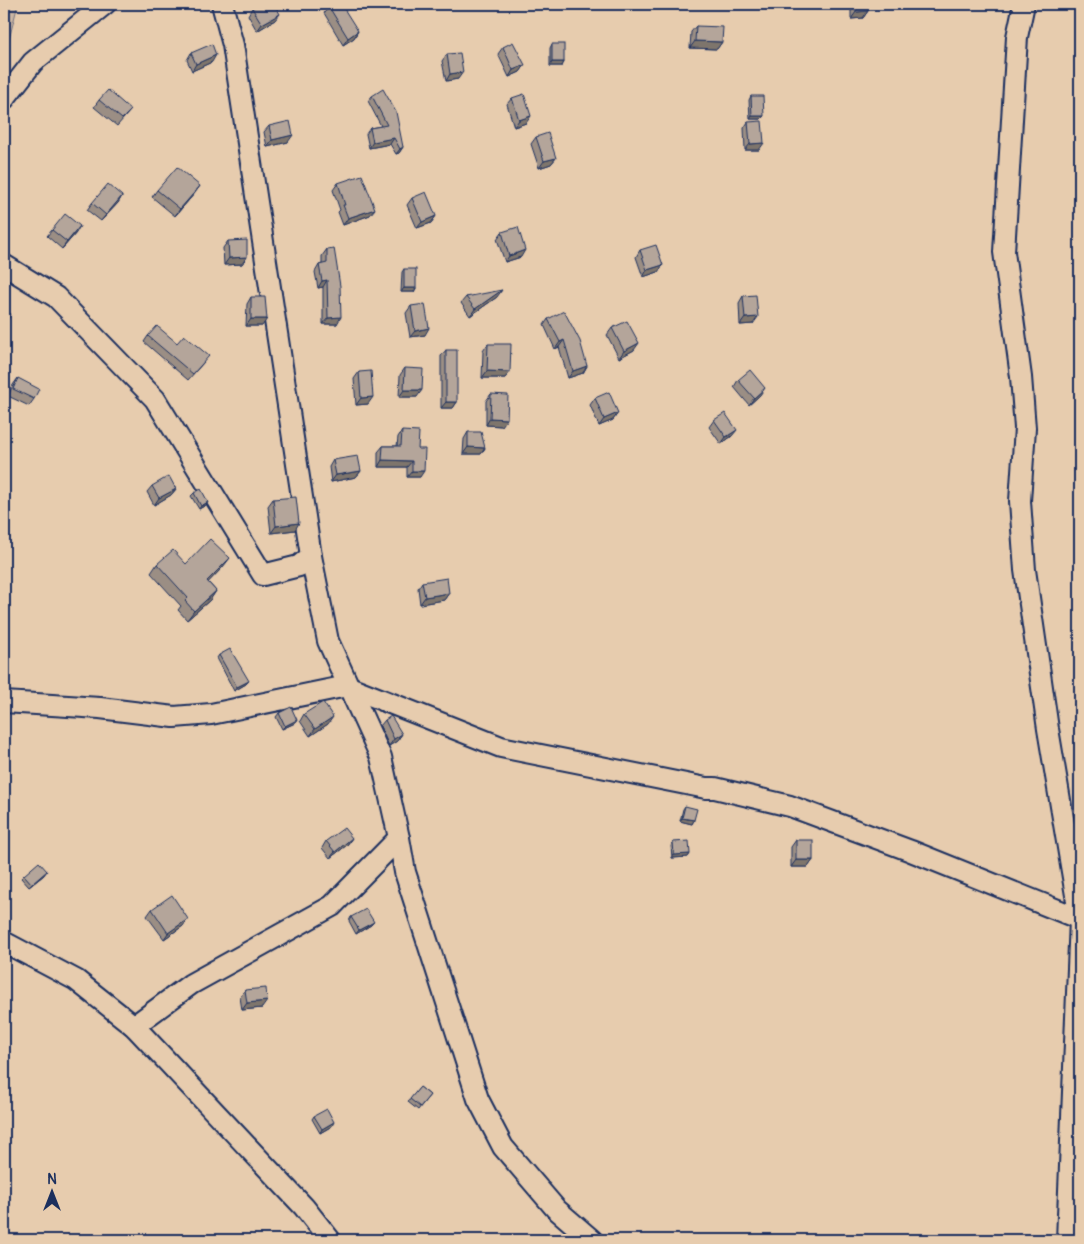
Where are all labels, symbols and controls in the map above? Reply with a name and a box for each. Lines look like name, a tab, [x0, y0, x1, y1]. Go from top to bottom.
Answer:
north arrow	[28, 1166, 78, 1216]
text: N	[47, 1171, 57, 1188]

